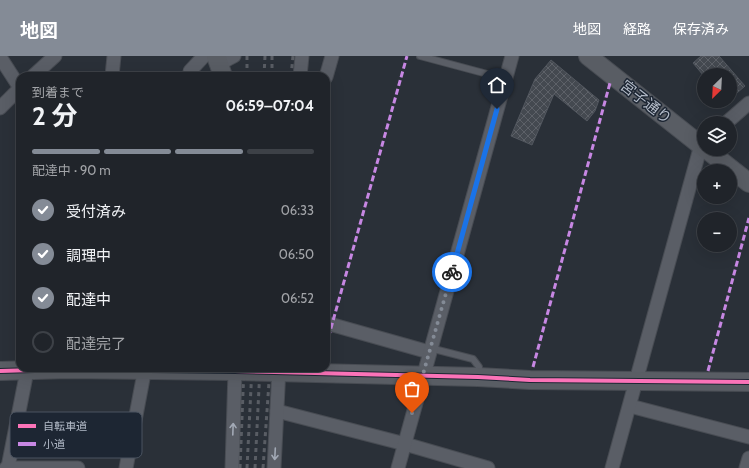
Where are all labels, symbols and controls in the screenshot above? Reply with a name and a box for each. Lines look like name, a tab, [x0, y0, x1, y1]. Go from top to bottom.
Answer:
text: 地図	[20, 19, 58, 42]
text: 地図	[573, 20, 601, 38]
text: 経路	[623, 20, 651, 38]
text: 保存済み	[673, 20, 729, 38]
pin	[480, 68, 514, 109]
north arrow	[697, 68, 737, 108]
map controls	[697, 68, 737, 252]
icon: home	[486, 74, 508, 96]
street label: 宮子通り	[617, 76, 675, 128]
text: 到着まで	[32, 84, 84, 100]
text: 06:59–07:04	[225, 97, 314, 115]
text: 2 分	[32, 100, 78, 132]
button: layers	[697, 116, 737, 156]
text: 配達中 · 90 m	[32, 162, 111, 178]
button: +	[697, 164, 737, 204]
icon: check	[32, 199, 54, 221]
text: 06:33	[281, 202, 314, 218]
text: 受付済み	[66, 203, 126, 221]
button: −	[697, 212, 737, 252]
icon: check	[32, 243, 54, 265]
text: 06:50	[279, 246, 314, 262]
text: 調理中	[66, 247, 111, 265]
courier	[432, 252, 472, 292]
icon: bike	[441, 261, 463, 283]
icon: check	[32, 287, 54, 309]
text: 06:52	[281, 290, 314, 306]
text: 配達中	[66, 291, 111, 309]
text: 配達完了	[66, 335, 126, 353]
pin	[395, 372, 429, 413]
icon: bag	[401, 378, 423, 400]
legend	[10, 412, 142, 458]
text: 自転車道	[43, 419, 87, 433]
one-way arrow	[229, 423, 237, 436]
text: 小道	[43, 437, 65, 451]
one-way arrow	[271, 447, 279, 460]

